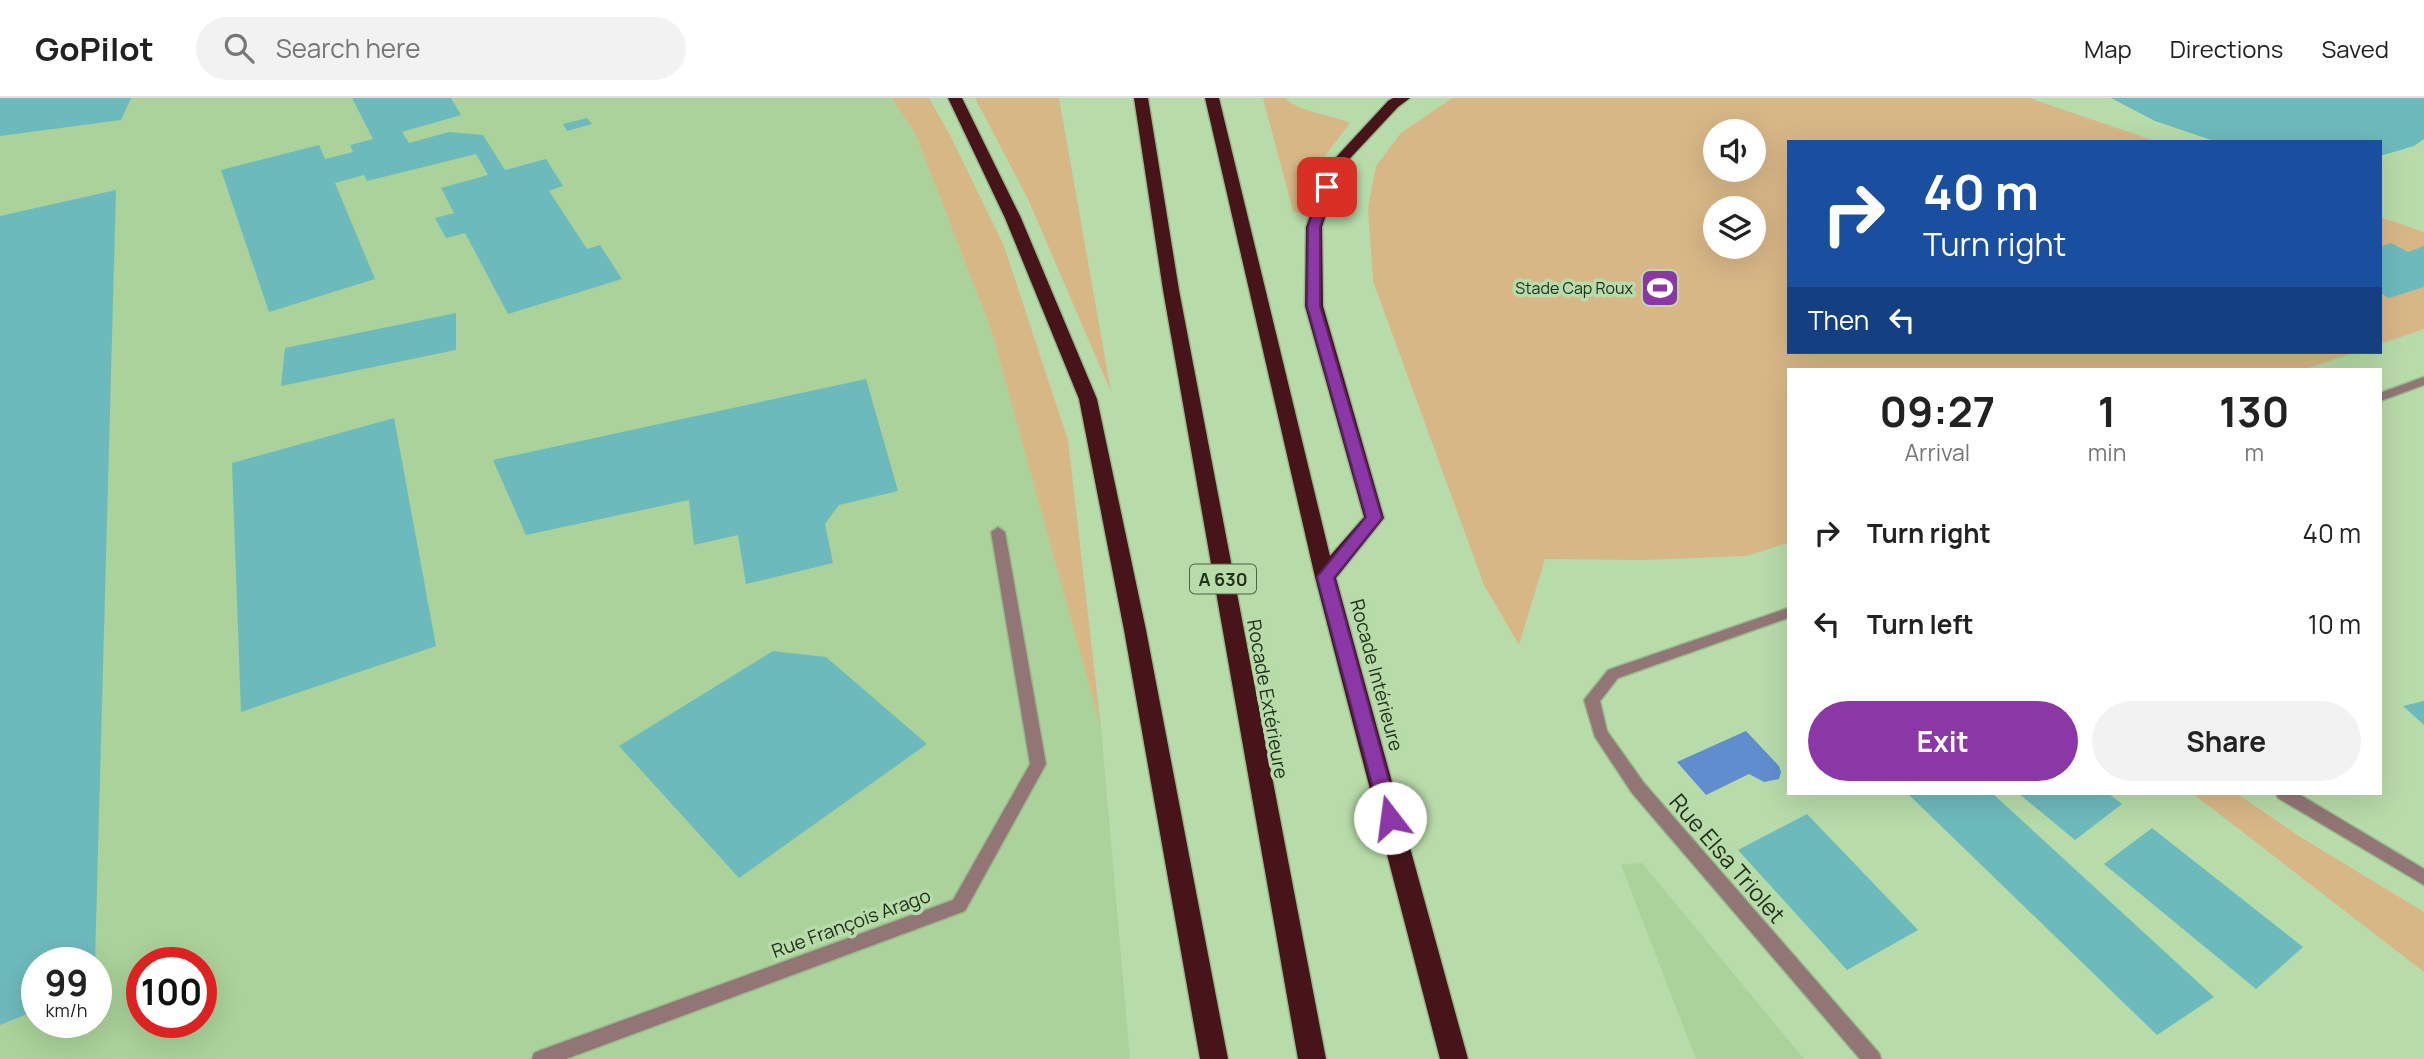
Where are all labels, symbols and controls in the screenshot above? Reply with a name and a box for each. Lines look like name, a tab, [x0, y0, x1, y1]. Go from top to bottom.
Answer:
search box	[196, 17, 686, 80]
text: GoPilot	[35, 26, 154, 71]
icon: search	[220, 29, 258, 67]
text: Search here	[276, 30, 420, 66]
text: Map	[2084, 32, 2132, 65]
text: Directions	[2170, 32, 2283, 65]
text: Saved	[2321, 32, 2389, 65]
map controls	[1703, 119, 1766, 259]
button: sound	[1703, 119, 1766, 182]
pin	[1297, 157, 1357, 217]
text: 40 m	[1923, 158, 2039, 225]
icon: arrive	[1308, 168, 1346, 206]
icon: right	[1808, 168, 1899, 259]
button: layers	[1703, 196, 1766, 259]
text: Turn right	[1923, 222, 2066, 266]
sports icon: Stade Cap Roux	[1639, 267, 1681, 309]
place label: Stade Cap Roux	[1515, 277, 1634, 299]
icon: left	[1883, 301, 1921, 339]
text: Then	[1808, 302, 1869, 338]
text: 09:27	[1880, 382, 1995, 440]
text: 1	[2098, 382, 2116, 440]
text: 130	[2219, 382, 2289, 440]
text: Arrival	[1905, 436, 1970, 468]
text: min	[2088, 436, 2126, 468]
text: m	[2244, 436, 2264, 468]
icon: right	[1808, 514, 1846, 552]
text: Turn right	[1867, 515, 1991, 551]
text: 40 m	[2303, 515, 2361, 551]
road number: A 630	[1190, 564, 1256, 593]
street label: Rocade Intérieure	[1344, 596, 1410, 754]
icon: left	[1808, 605, 1846, 643]
text: Turn left	[1867, 606, 1974, 642]
text: 10 m	[2308, 606, 2361, 642]
street label: Rocade Extérieure	[1241, 617, 1295, 781]
button: Exit	[1808, 701, 2078, 781]
button: Share	[2092, 701, 2361, 781]
position arrow	[1353, 781, 1427, 855]
street label: Rue Elsa Triolet	[1663, 786, 1793, 930]
street label: Rue François Arago	[768, 882, 934, 964]
speed limit sign: 100	[126, 947, 217, 1038]
text: 99	[45, 959, 88, 1007]
text: km/h	[46, 998, 87, 1022]

